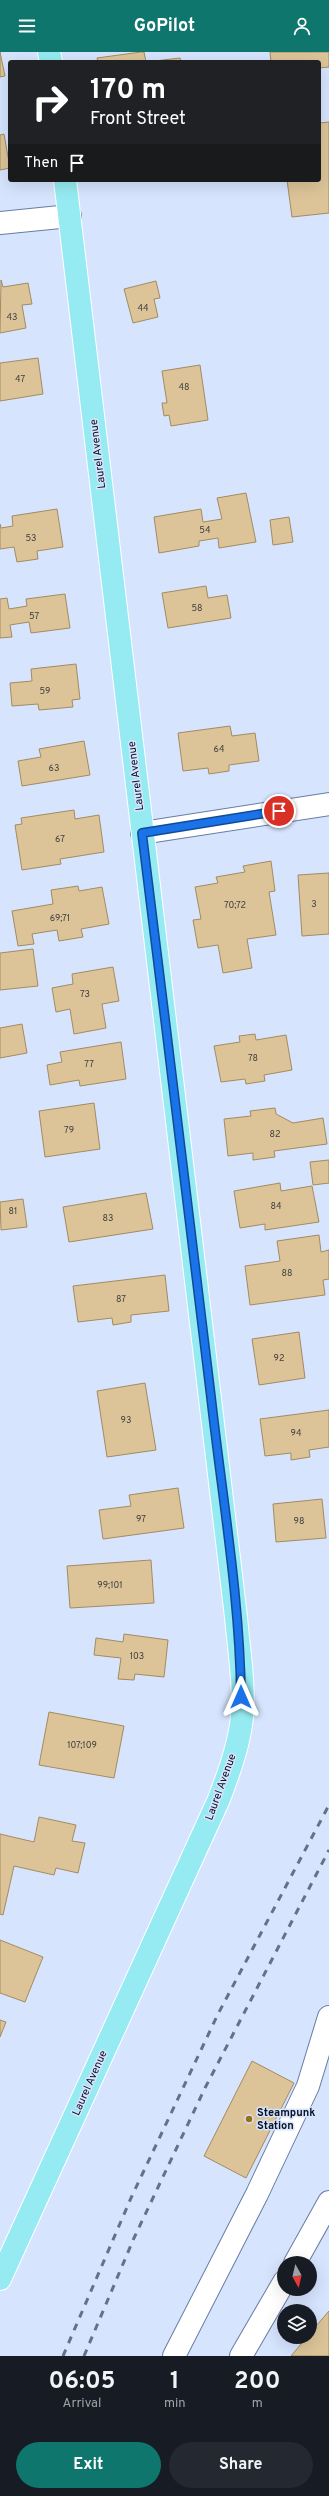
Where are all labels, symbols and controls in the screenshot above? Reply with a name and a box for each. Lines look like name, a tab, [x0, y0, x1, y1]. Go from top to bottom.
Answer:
icon: menu	[16, 15, 38, 37]
text: GoPilot	[134, 15, 195, 38]
icon: person	[291, 15, 313, 37]
text: 170 m	[90, 73, 166, 109]
icon: right	[24, 76, 76, 128]
text: Front Street	[90, 108, 186, 131]
icon: arrive	[66, 152, 88, 174]
text: Then	[24, 154, 58, 173]
house number: 44	[137, 303, 149, 314]
house number: 43	[6, 312, 18, 323]
house number: 47	[15, 374, 25, 385]
house number: 48	[178, 382, 190, 393]
street label: Laurel Avenue	[87, 418, 109, 490]
house number: 54	[199, 525, 211, 536]
house number: 53	[25, 533, 37, 544]
house number: 58	[191, 603, 203, 614]
house number: 57	[29, 611, 39, 622]
house number: 59	[40, 686, 50, 697]
street label: Laurel Avenue	[125, 740, 147, 812]
house number: 64	[214, 744, 225, 755]
house number: 63	[49, 763, 59, 774]
pin	[262, 794, 296, 828]
icon: arrive	[268, 800, 290, 822]
house number: 67	[55, 834, 65, 845]
house number: 3	[311, 899, 317, 910]
house number: 70;72	[224, 900, 246, 911]
house number: 69;71	[50, 913, 70, 924]
house number: 73	[80, 989, 90, 1000]
house number: 78	[248, 1053, 258, 1064]
house number: 77	[84, 1059, 94, 1070]
house number: 79	[64, 1125, 74, 1136]
house number: 82	[270, 1129, 280, 1140]
house number: 84	[270, 1201, 282, 1212]
house number: 81	[9, 1206, 17, 1217]
house number: 83	[103, 1213, 113, 1224]
house number: 88	[282, 1268, 293, 1279]
house number: 87	[116, 1294, 126, 1305]
house number: 92	[274, 1353, 284, 1364]
house number: 93	[121, 1415, 131, 1426]
house number: 94	[291, 1428, 302, 1439]
house number: 97	[136, 1514, 146, 1525]
house number: 98	[294, 1516, 304, 1527]
house number: 99;101	[97, 1580, 123, 1591]
house number: 103	[130, 1651, 144, 1662]
position arrow	[220, 1676, 262, 1718]
house number: 107;109	[67, 1740, 97, 1751]
street label: Laurel Avenue	[202, 1752, 240, 1822]
street label: Laurel Avenue	[69, 2048, 111, 2118]
place label: Steampunk Station	[257, 2106, 315, 2133]
marker: Steampunk Station	[244, 2114, 254, 2124]
north arrow	[277, 2256, 317, 2296]
map controls	[277, 2256, 317, 2344]
button: layers	[277, 2304, 317, 2344]
text: 06:05	[49, 2367, 115, 2397]
text: 1	[170, 2367, 180, 2397]
text: 200	[234, 2367, 280, 2397]
text: Arrival	[63, 2396, 101, 2412]
text: min	[164, 2396, 186, 2412]
text: m	[252, 2396, 263, 2412]
button: Exit	[16, 2442, 161, 2488]
button: Share	[169, 2442, 313, 2488]

